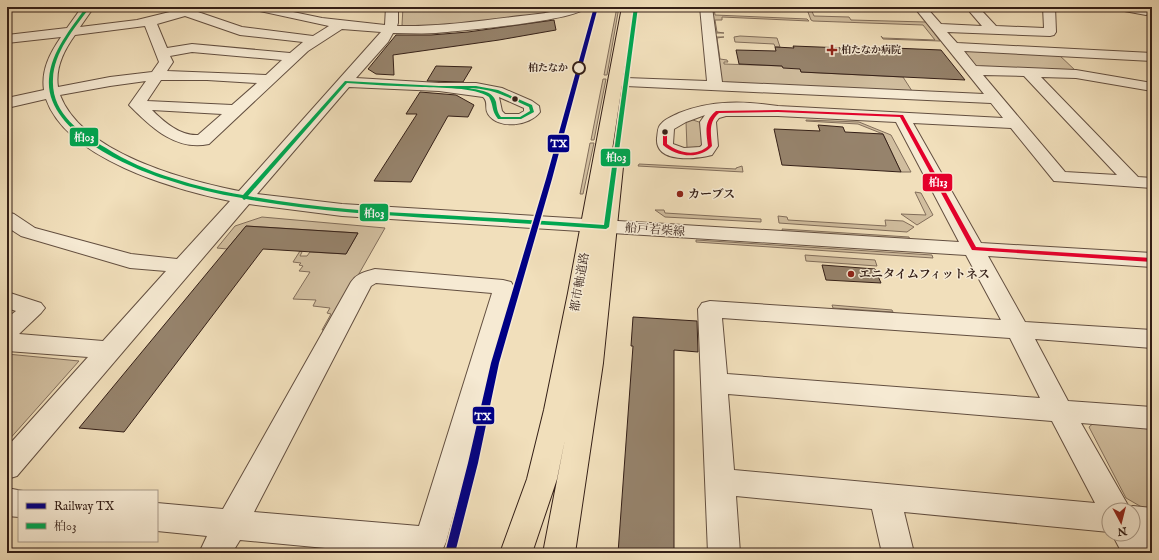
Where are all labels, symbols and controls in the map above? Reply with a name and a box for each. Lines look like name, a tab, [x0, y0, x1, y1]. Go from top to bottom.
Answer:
marker: 柏たなか病院	[826, 44, 838, 56]
place label: 柏たなか病院	[841, 44, 901, 57]
marker: 柏たなか	[572, 61, 586, 75]
place label: 柏たなか	[528, 62, 568, 75]
unlabelled marker	[510, 94, 520, 104]
line badge: 柏03	[69, 127, 99, 147]
unlabelled marker	[660, 127, 670, 137]
text: 柏03	[74, 131, 94, 145]
line badge: TX	[547, 134, 570, 153]
text: TX	[550, 137, 569, 151]
line badge: 柏03	[600, 148, 631, 167]
text: 柏03	[606, 151, 626, 165]
line badge: 柏13	[922, 173, 953, 192]
text: 柏13	[928, 176, 948, 190]
place label: カーブス	[688, 187, 735, 202]
marker: カーブス	[675, 189, 685, 199]
line badge: 柏03	[359, 203, 389, 222]
text: 柏03	[364, 207, 384, 221]
street label: 船戸若柴線	[625, 220, 685, 240]
street label: 都市軸道路	[567, 251, 593, 313]
place label: エニタイムフィットネス	[859, 267, 990, 282]
marker: エニタイムフィットネス	[846, 269, 856, 279]
line badge: TX	[472, 406, 495, 425]
text: TX	[474, 410, 493, 424]
legend	[18, 490, 158, 542]
text: Railway TX	[54, 499, 115, 514]
north arrow	[1101, 502, 1141, 542]
text: 柏03	[54, 519, 76, 534]
text: N	[1116, 523, 1129, 539]

